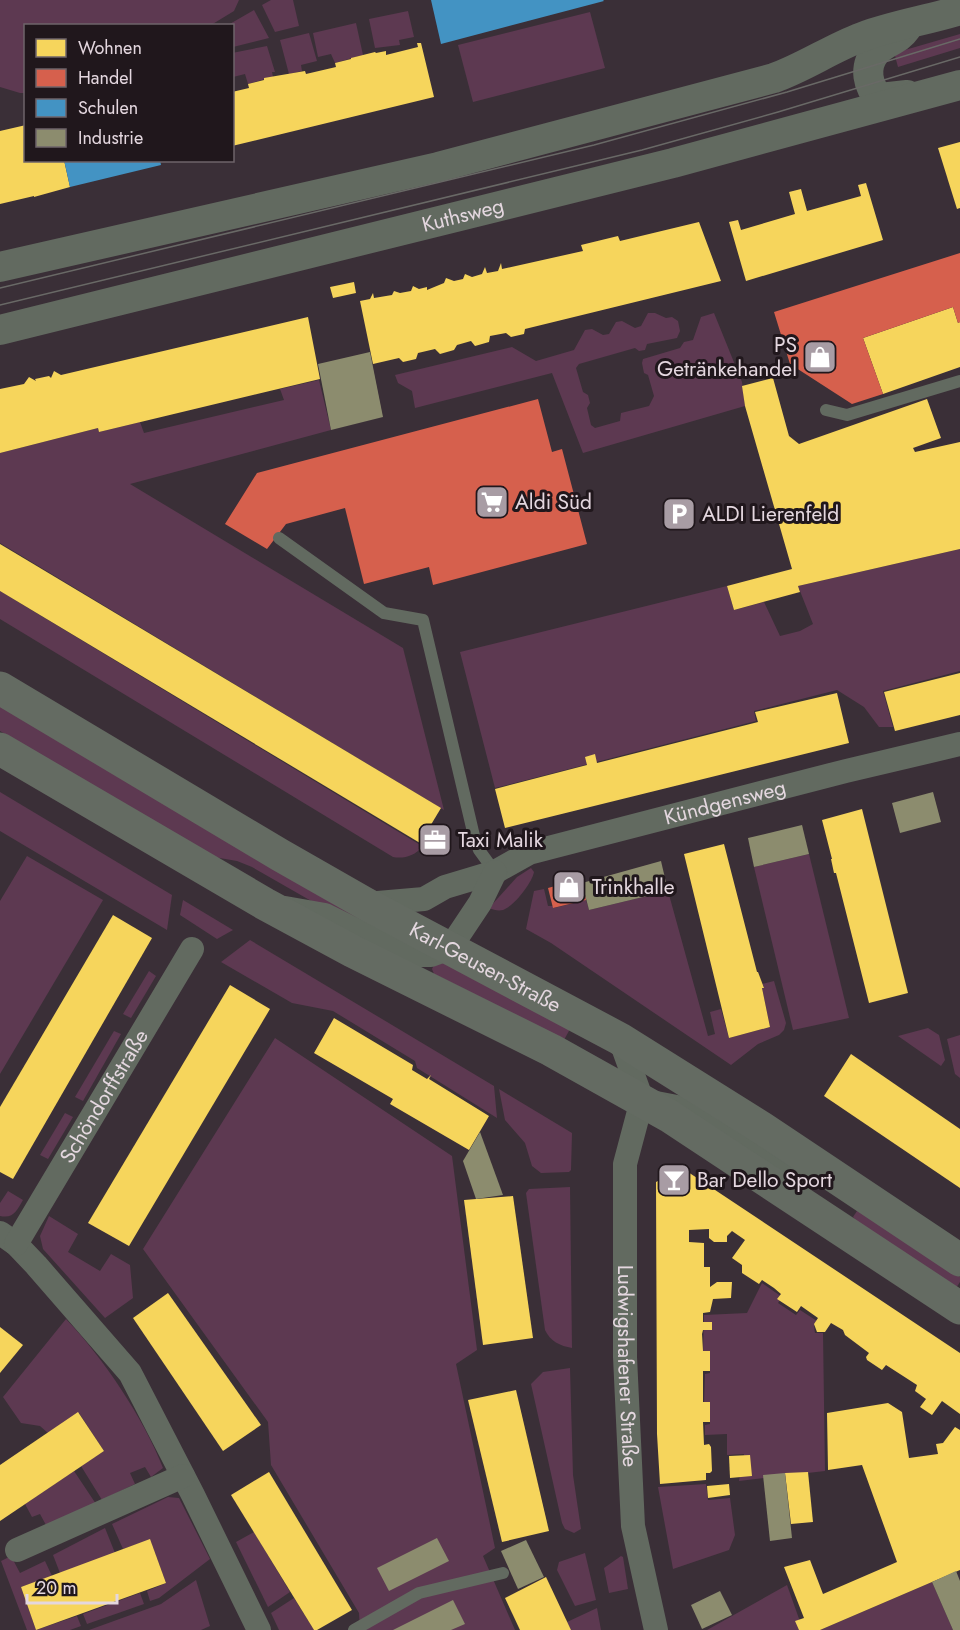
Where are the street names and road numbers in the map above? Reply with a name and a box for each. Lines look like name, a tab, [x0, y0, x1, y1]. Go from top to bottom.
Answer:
street label: Kuthsweg	[419, 191, 507, 240]
street label: Kündgensweg	[661, 772, 789, 832]
street label: Karl-Geusen-Straße	[404, 915, 567, 1020]
street label: Schöndorffstraße	[52, 1023, 156, 1169]
street label: Ludwigshafener Straße	[610, 1265, 645, 1468]

